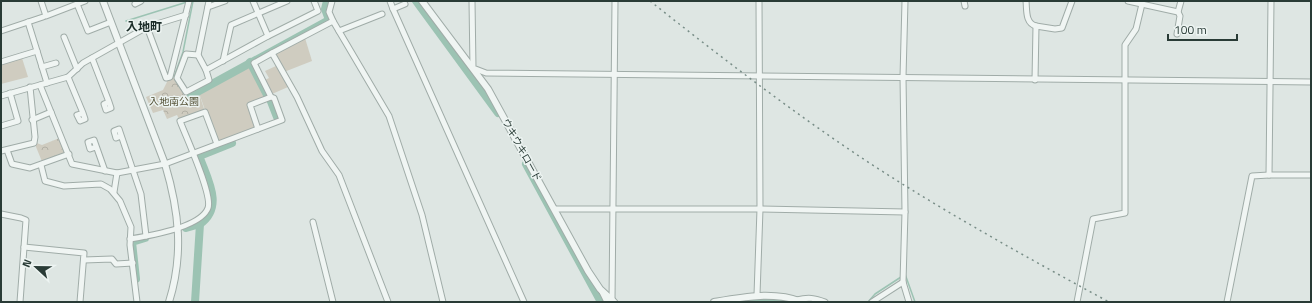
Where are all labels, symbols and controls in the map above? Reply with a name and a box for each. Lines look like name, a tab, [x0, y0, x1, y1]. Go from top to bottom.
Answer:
scale bar	[1168, 16, 1237, 42]
district label: 入地町	[126, 17, 162, 36]
text: 100 m	[1174, 20, 1207, 39]
park label: 入地南公園	[149, 94, 199, 109]
street label: ウキウキロード	[498, 116, 546, 184]
north arrow	[16, 247, 56, 287]
text: N	[18, 257, 36, 270]

